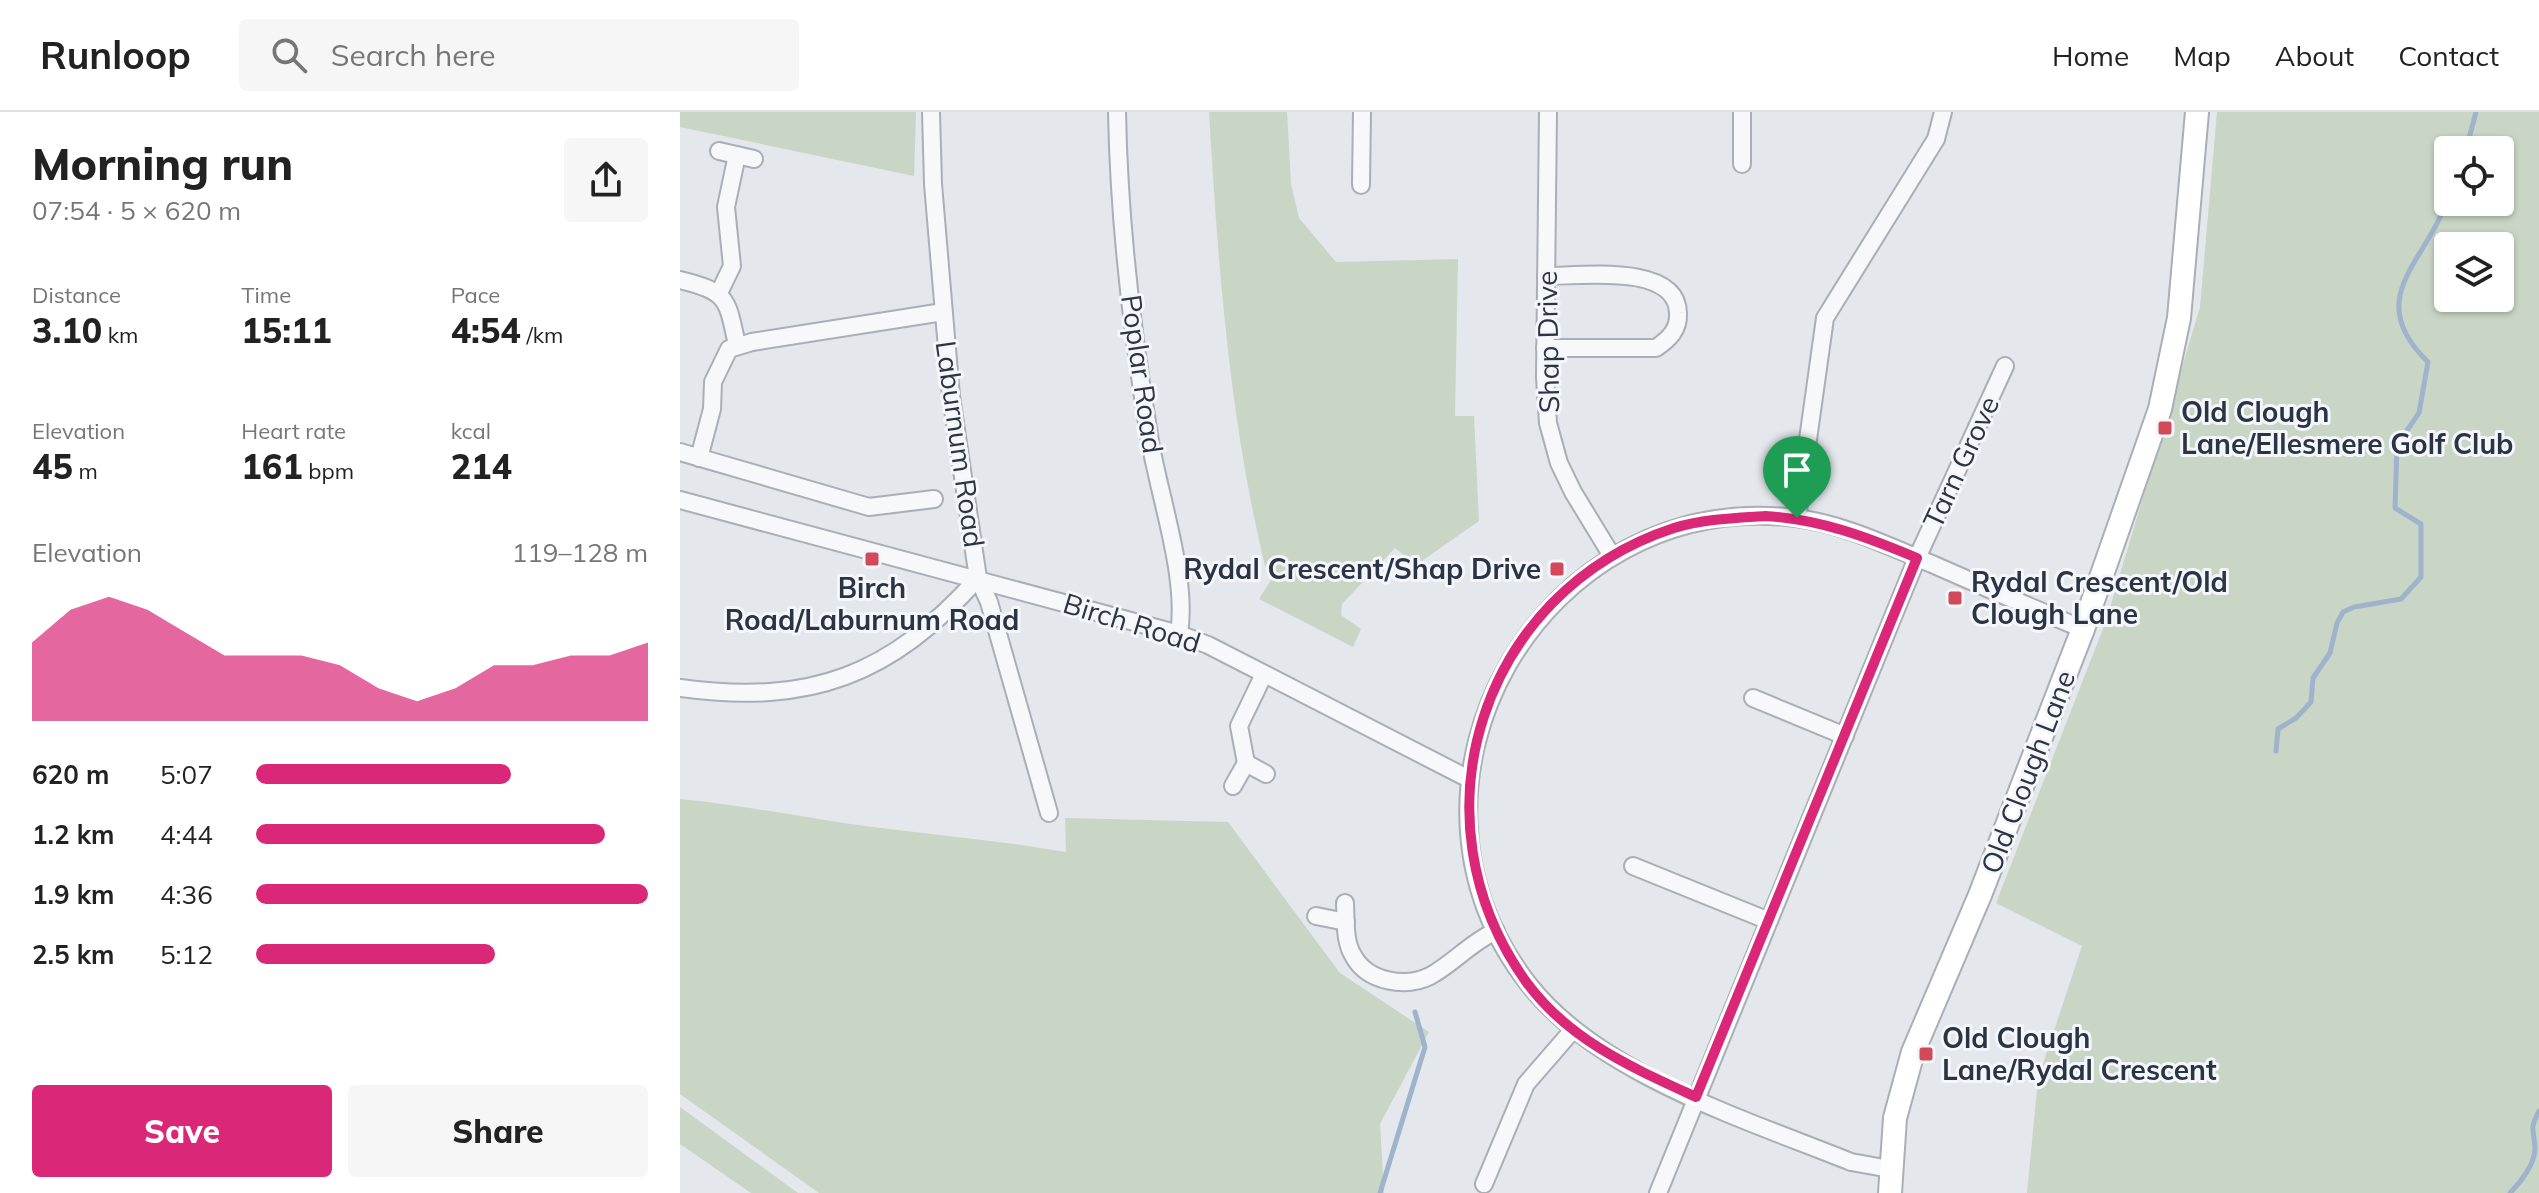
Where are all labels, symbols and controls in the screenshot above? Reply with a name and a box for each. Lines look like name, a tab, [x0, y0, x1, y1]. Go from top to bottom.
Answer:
search box	[239, 19, 799, 91]
text: Runloop	[40, 31, 191, 79]
icon: search	[267, 33, 311, 77]
text: Search here	[331, 36, 496, 74]
text: Home	[2052, 38, 2129, 73]
text: Map	[2173, 38, 2231, 73]
text: About	[2275, 38, 2354, 73]
text: Contact	[2398, 38, 2499, 73]
text: Morning run	[32, 136, 293, 191]
map controls	[2434, 136, 2514, 312]
button: locate	[2434, 136, 2514, 216]
button: share	[564, 138, 648, 222]
text: 07:54 · 5 × 620 m	[32, 194, 241, 227]
button: layers	[2434, 232, 2514, 312]
street label: Shap Drive	[1529, 271, 1566, 414]
text: Distance	[32, 281, 121, 309]
text: Time	[241, 281, 291, 309]
text: Pace	[451, 281, 500, 309]
street label: Poplar Road	[1114, 292, 1171, 456]
text: 3.10	[32, 309, 102, 352]
text: 15:11	[241, 309, 332, 352]
text: 4:54	[451, 309, 521, 352]
text: km	[102, 321, 138, 349]
text: /km	[521, 321, 563, 349]
street label: Laburnum Road	[929, 338, 992, 550]
street label: Tarn Grove	[1915, 390, 2006, 533]
place label: Old Clough Lane/Ellesmere Golf Club	[2181, 394, 2513, 461]
text: Elevation	[32, 417, 125, 445]
text: Heart rate	[241, 417, 346, 445]
text: kcal	[451, 417, 491, 445]
marker: Old Clough Lane/Ellesmere Golf Club	[2156, 419, 2174, 437]
pin	[1763, 436, 1831, 518]
text: 45	[32, 445, 73, 488]
text: 161	[241, 445, 303, 488]
text: 214	[451, 445, 512, 488]
icon: arrive	[1775, 448, 1819, 492]
text: m	[73, 457, 98, 485]
text: bpm	[303, 457, 354, 485]
text: Elevation	[32, 536, 142, 569]
text: 119–128 m	[512, 536, 648, 569]
marker: Birch Road/Laburnum Road	[863, 550, 881, 568]
place label: Rydal Crescent/Shap Drive	[1183, 551, 1541, 586]
marker: Rydal Crescent/Shap Drive	[1548, 560, 1566, 578]
place label: Rydal Crescent/Old Clough Lane	[1971, 564, 2228, 631]
place label: Birch Road/Laburnum Road	[725, 570, 1019, 637]
street label: Birch Road	[1059, 585, 1205, 660]
marker: Rydal Crescent/Old Clough Lane	[1946, 589, 1964, 607]
street label: Old Clough Lane	[1973, 665, 2082, 878]
text: 620 m	[32, 758, 109, 791]
text: 5:07	[160, 758, 213, 791]
text: 1.2 km	[32, 818, 115, 851]
text: 4:44	[160, 818, 213, 851]
text: 1.9 km	[32, 878, 115, 911]
text: 4:36	[160, 878, 213, 911]
text: 2.5 km	[32, 938, 115, 971]
text: 5:12	[160, 938, 213, 971]
place label: Old Clough Lane/Rydal Crescent	[1942, 1020, 2217, 1087]
marker: Old Clough Lane/Rydal Crescent	[1917, 1045, 1935, 1063]
button: Save	[32, 1085, 332, 1177]
button: Share	[348, 1085, 648, 1177]

